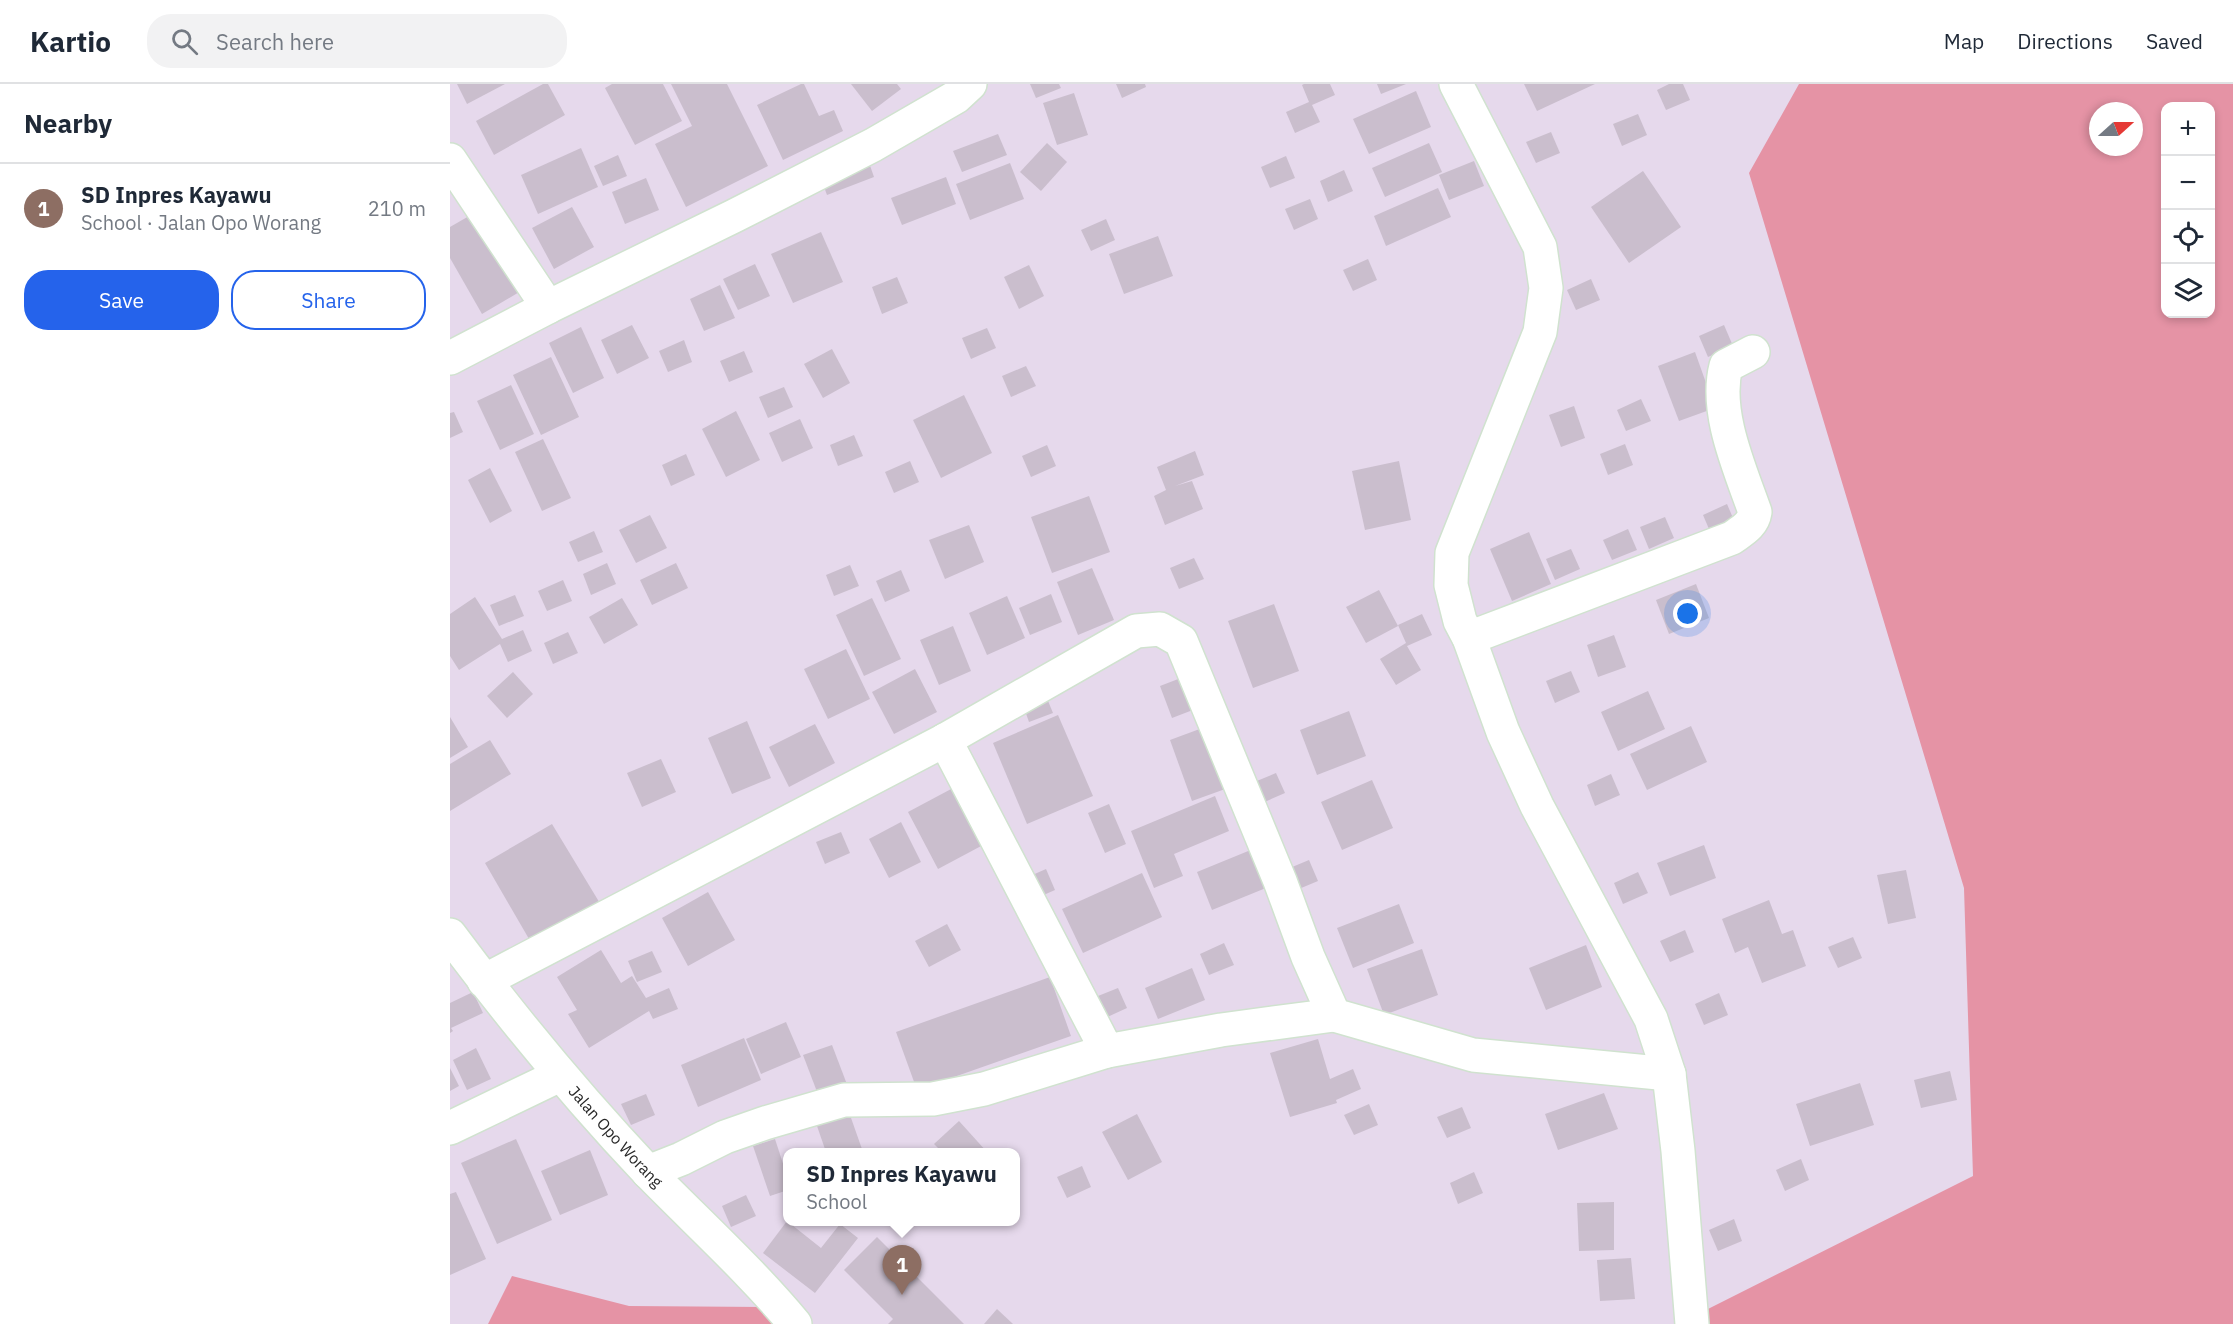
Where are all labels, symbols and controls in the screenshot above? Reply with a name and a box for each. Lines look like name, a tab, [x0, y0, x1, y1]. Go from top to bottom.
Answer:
search box	[147, 14, 567, 68]
text: Kartio	[30, 23, 111, 60]
icon: search	[168, 25, 201, 58]
text: Search here	[216, 27, 334, 56]
text: Map	[1944, 27, 1984, 55]
text: Directions	[2017, 27, 2113, 55]
text: Saved	[2146, 27, 2203, 55]
north arrow	[2089, 102, 2143, 156]
map controls	[2161, 102, 2215, 318]
button: +	[2161, 102, 2215, 156]
text: Nearby	[24, 106, 112, 140]
button: −	[2161, 156, 2215, 210]
text: SD Inpres Kayawu	[81, 180, 272, 209]
text: 1	[38, 195, 50, 222]
text: 210 m	[368, 195, 426, 222]
text: School · Jalan Opo Worang	[81, 209, 321, 236]
button: locate	[2161, 210, 2215, 264]
button: layers	[2161, 264, 2215, 318]
button: Save	[24, 270, 219, 330]
button: Share	[231, 270, 426, 330]
your location	[1673, 599, 1702, 628]
street label: Jalan Opo Worang	[565, 1081, 668, 1192]
popup	[783, 1148, 1020, 1226]
text: SD Inpres Kayawu	[806, 1159, 997, 1188]
text: School	[806, 1188, 867, 1215]
pin: 1	[882, 1246, 922, 1295]

